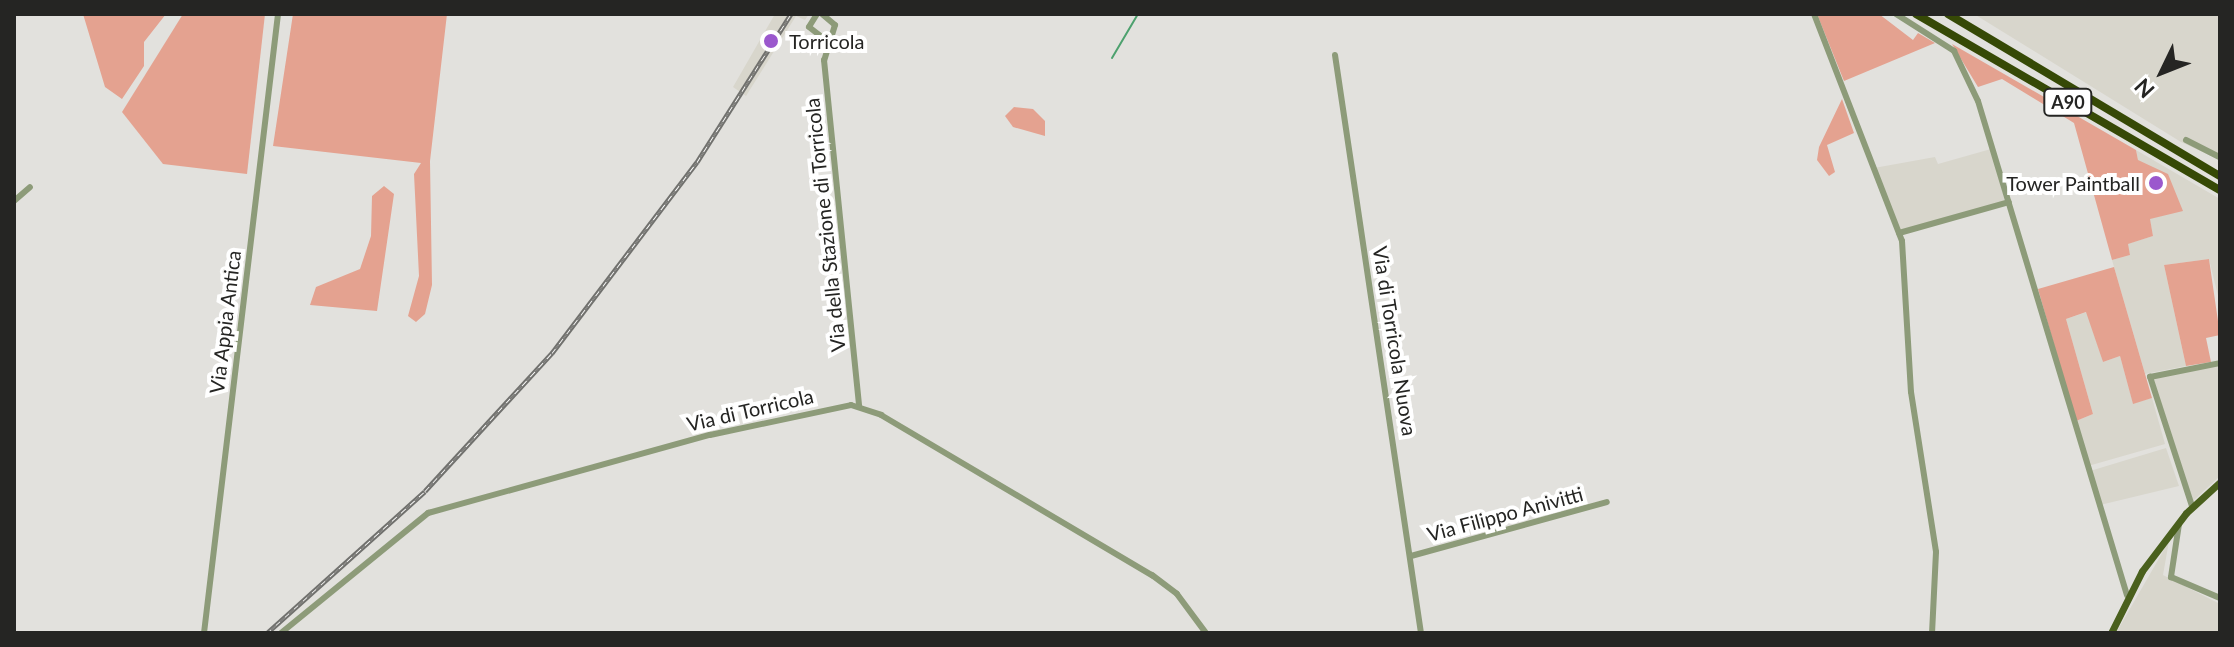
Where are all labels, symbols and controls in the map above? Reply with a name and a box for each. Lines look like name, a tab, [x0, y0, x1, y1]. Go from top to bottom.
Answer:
place label: Torricola	[789, 29, 864, 53]
marker: Torricola	[760, 30, 782, 52]
north arrow	[2122, 32, 2202, 112]
text: N	[2128, 73, 2160, 104]
road number: A90	[2042, 88, 2094, 116]
street label: Via della Stazione di Torricola	[800, 97, 850, 353]
place label: Tower Paintball	[2006, 171, 2140, 195]
marker: Tower Paintball	[2147, 174, 2165, 192]
street label: Via di Torricola Nuova	[1368, 244, 1422, 438]
street label: Via Appia Antica	[204, 248, 246, 396]
street label: Via di Torricola	[684, 384, 816, 436]
street label: Via Filippo Anivitti	[1424, 482, 1586, 546]

